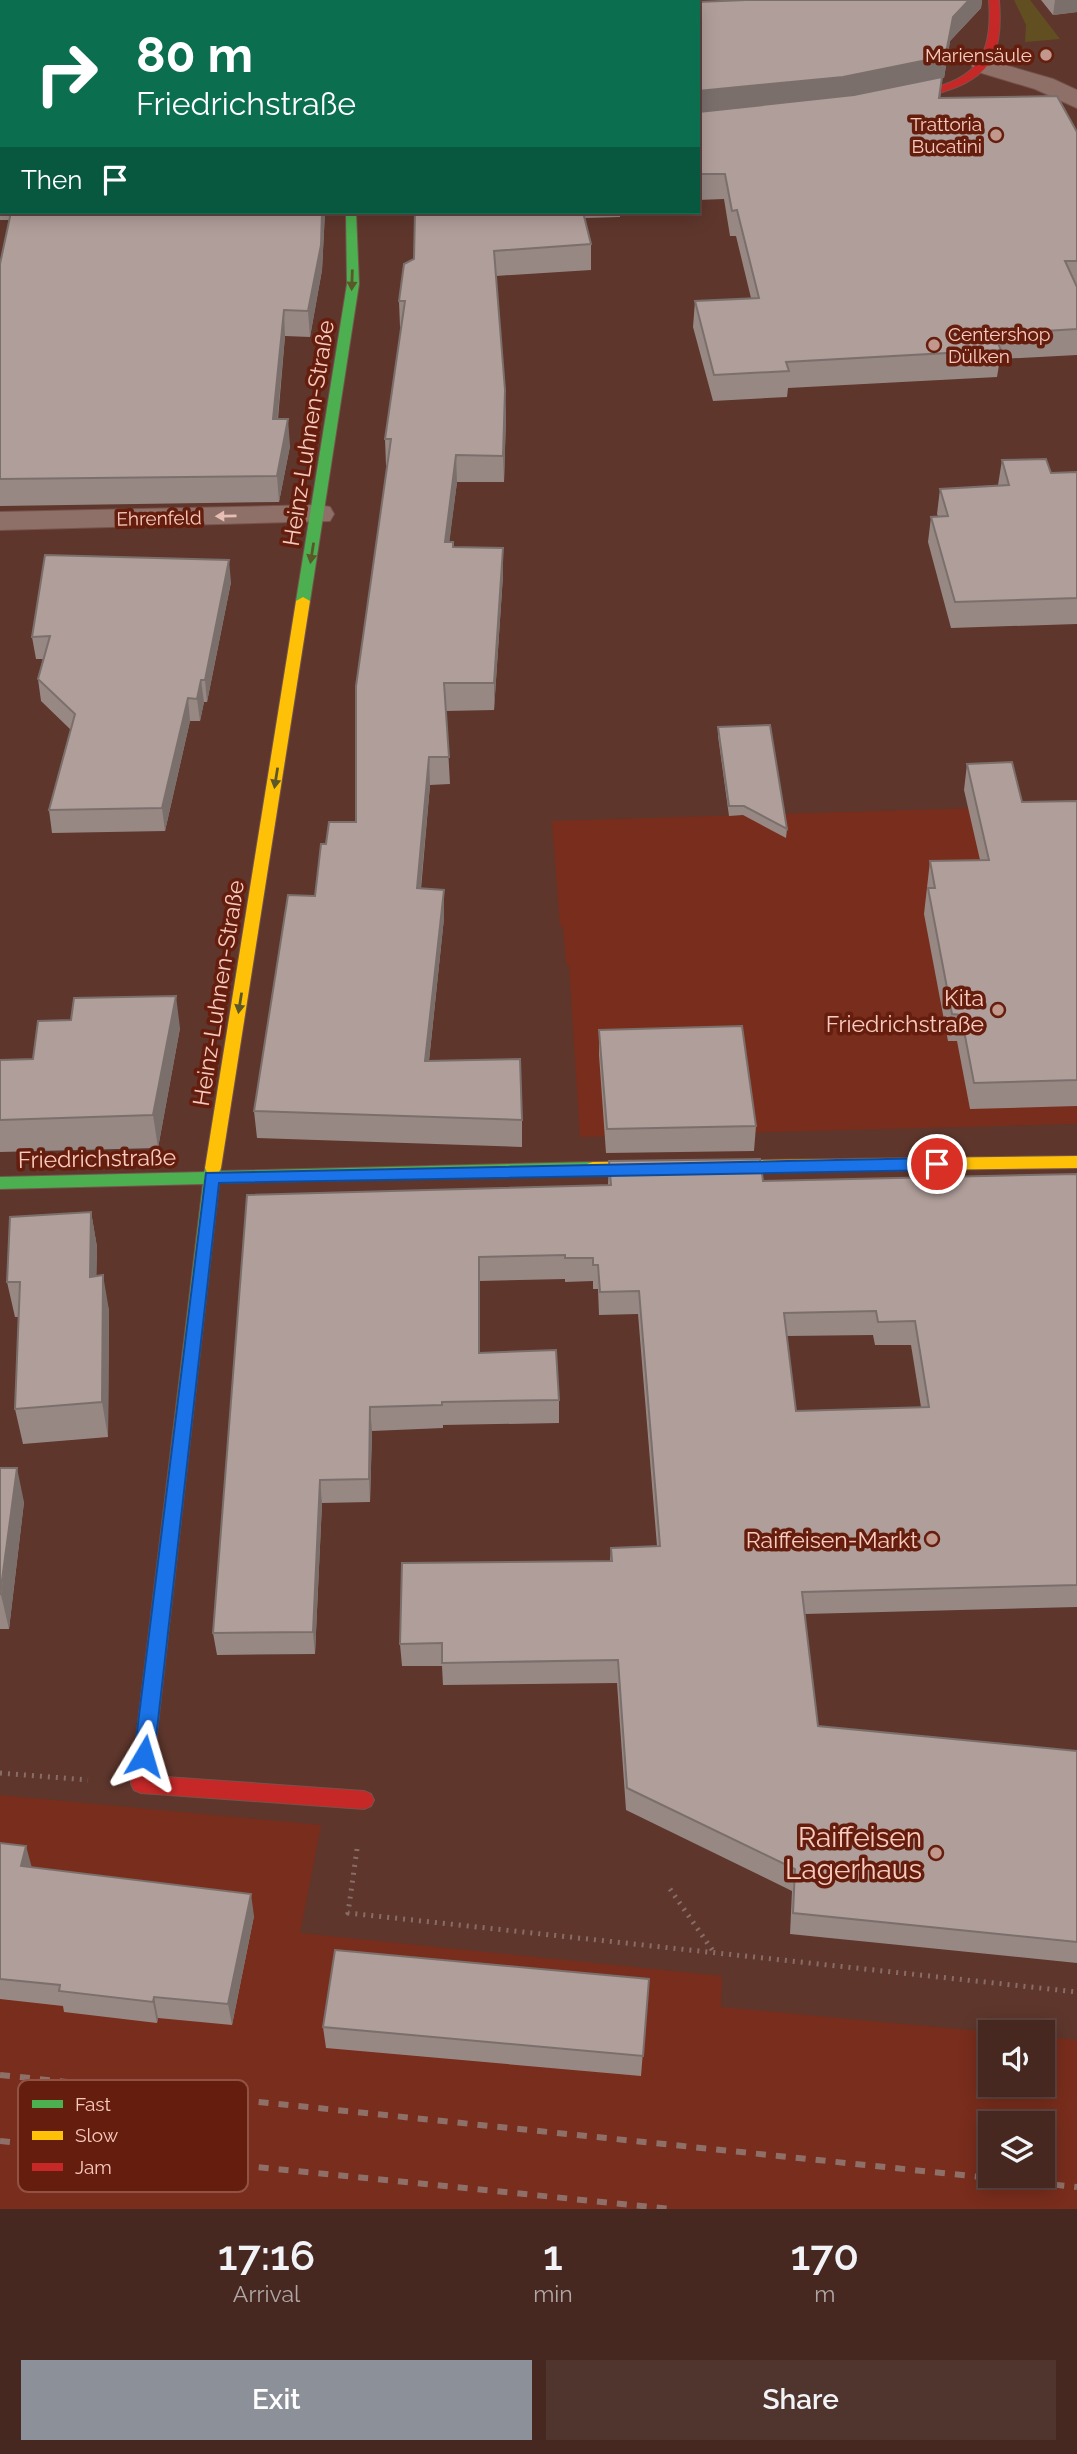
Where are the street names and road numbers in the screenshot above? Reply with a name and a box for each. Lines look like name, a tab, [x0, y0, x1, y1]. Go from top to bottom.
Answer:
street label: Heinz-Luhnen-Straße	[277, 318, 339, 548]
street label: Ehrenfeld	[116, 506, 202, 530]
street label: Heinz-Luhnen-Straße	[187, 878, 249, 1108]
street label: Friedrichstraße	[18, 1143, 176, 1173]

